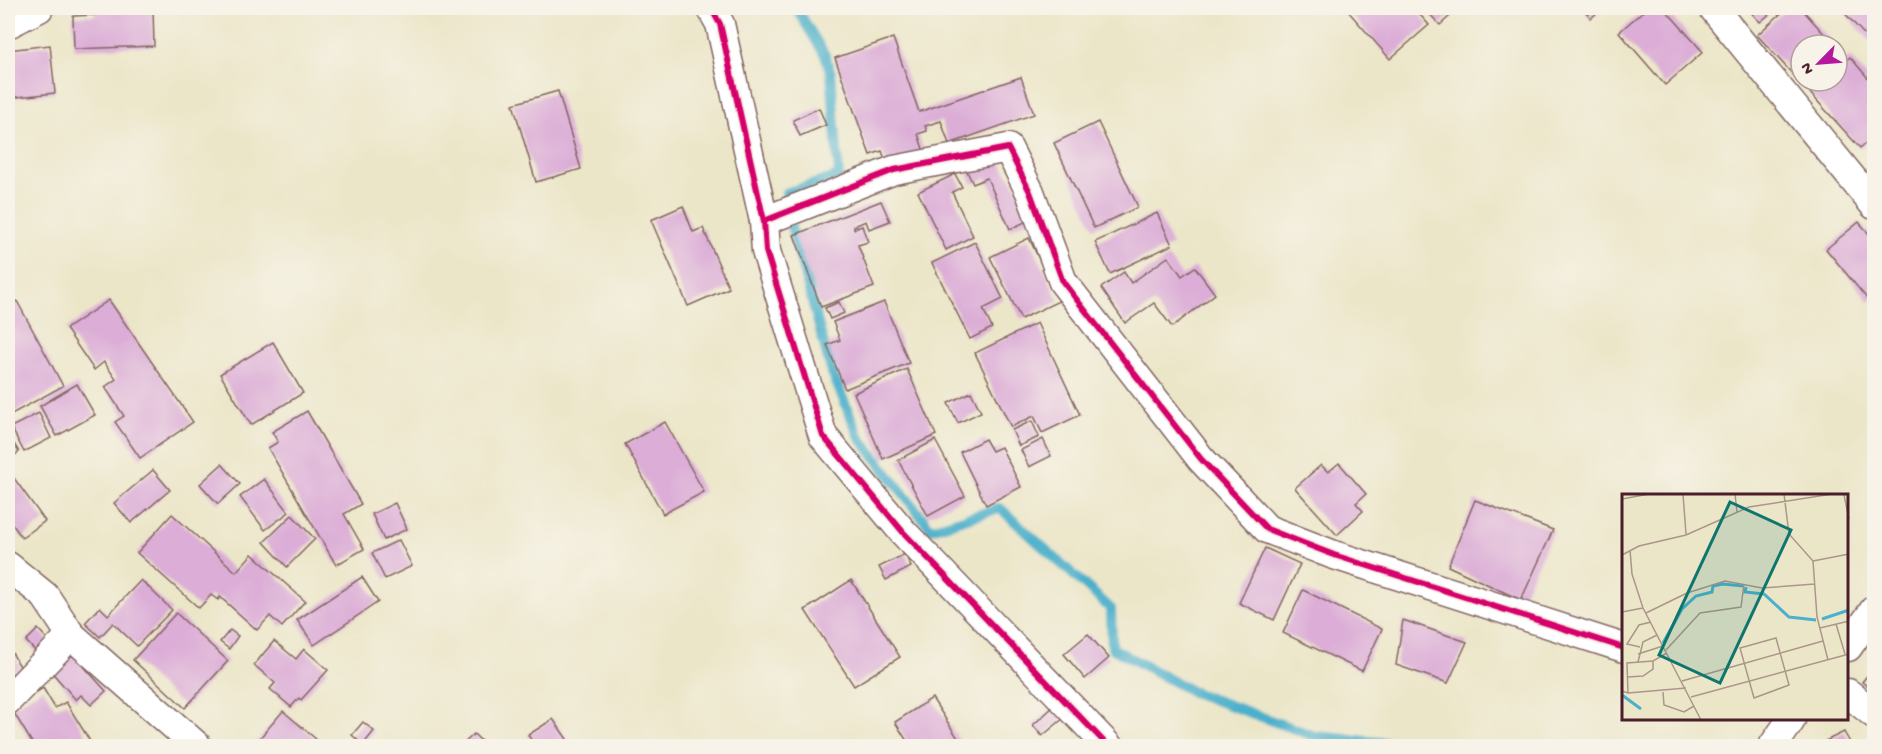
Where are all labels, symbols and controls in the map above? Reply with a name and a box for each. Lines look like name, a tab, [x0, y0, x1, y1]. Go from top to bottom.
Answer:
north arrow	[1789, 33, 1849, 93]
text: N	[1798, 59, 1819, 77]
inset map	[1622, 494, 1849, 721]

